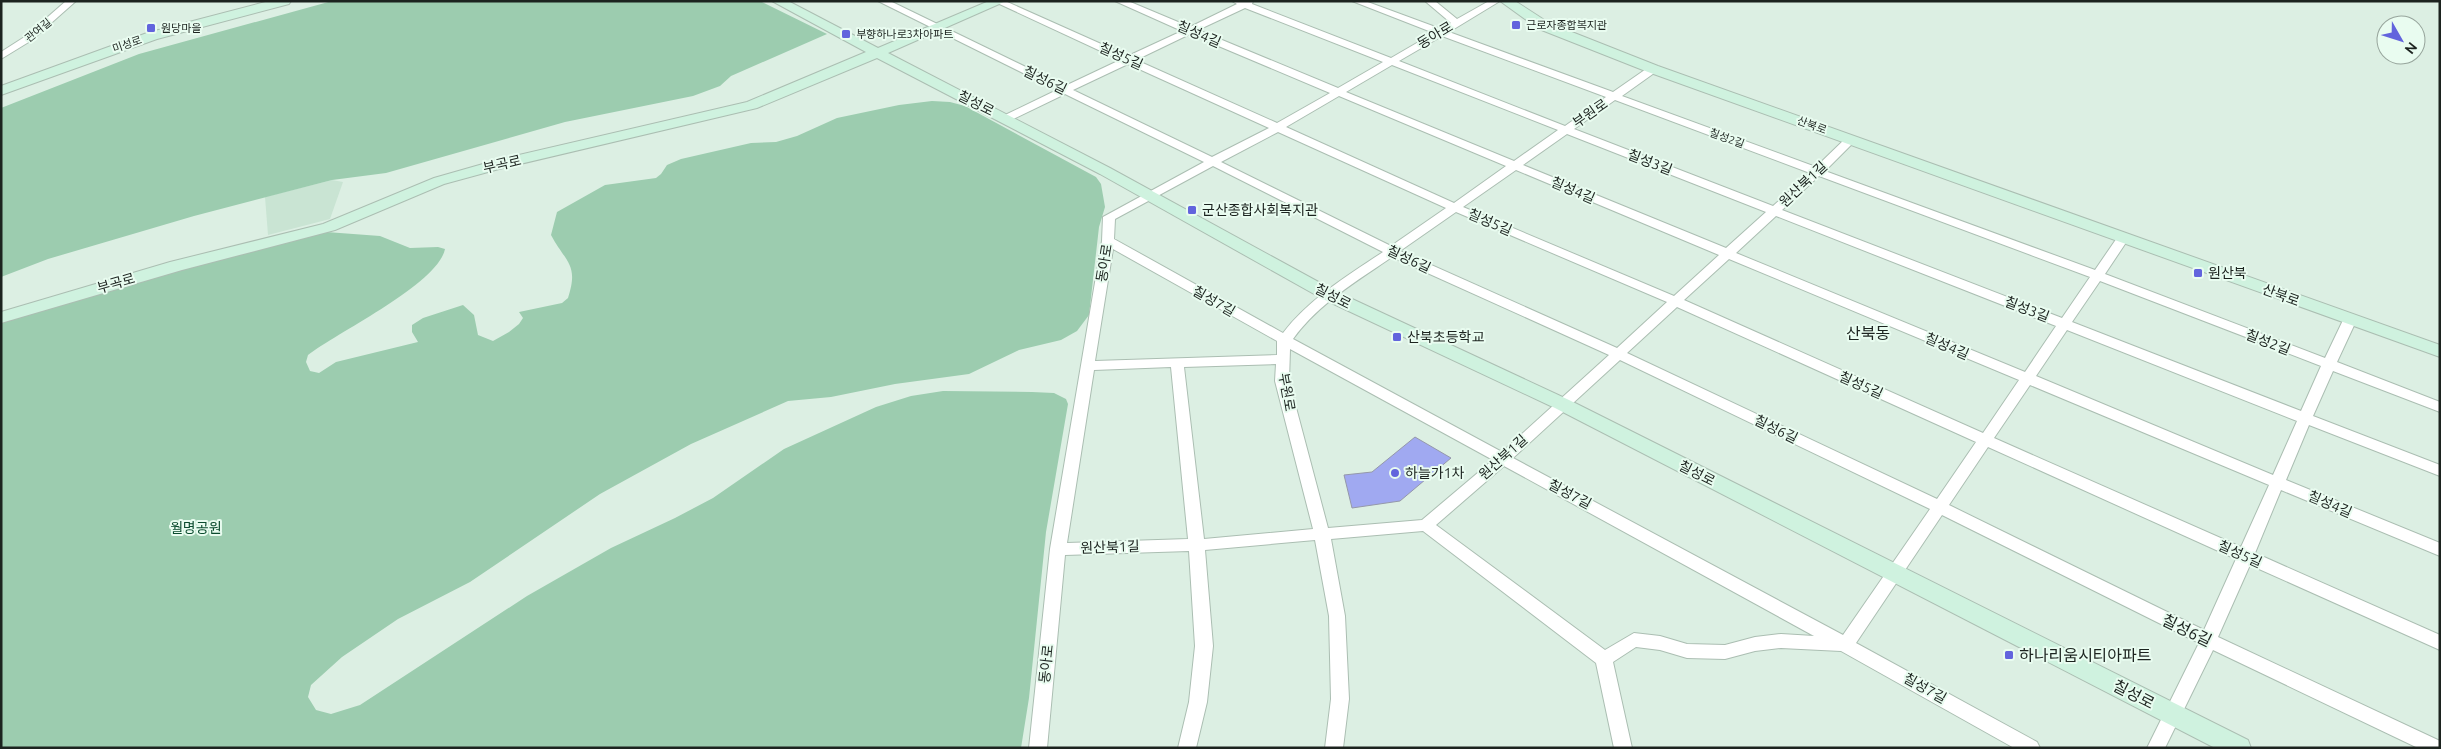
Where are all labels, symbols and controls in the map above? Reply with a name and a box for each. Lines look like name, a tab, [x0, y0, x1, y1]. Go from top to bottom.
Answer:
north arrow	[2376, 15, 2426, 65]
street label: 관여길	[22, 16, 54, 44]
street label: 칠성4길	[1174, 18, 1224, 50]
street label: 동아로	[1414, 18, 1456, 52]
marker: 근로자종합복지관	[1510, 19, 1522, 31]
place label: 근로자종합복지관	[1526, 19, 1607, 31]
marker: 원당마을	[145, 22, 157, 34]
place label: 원당마을	[161, 22, 201, 34]
marker: 부향하나로3차아파트	[840, 28, 852, 40]
place label: 부향하나로3차아파트	[856, 28, 953, 40]
street label: 미성로	[111, 33, 143, 55]
street label: 칠성5길	[1096, 39, 1146, 73]
text: N	[2402, 39, 2421, 57]
street label: 칠성6길	[1021, 63, 1069, 97]
street label: 칠성로	[955, 87, 997, 119]
street label: 부원로	[1570, 95, 1611, 131]
street label: 산북로	[1796, 114, 1828, 136]
street label: 칠성2길	[1708, 126, 1746, 150]
street label: 칠성3길	[1625, 146, 1675, 178]
street label: 부곡로	[481, 152, 523, 176]
street label: 원산북1길	[1776, 158, 1830, 210]
street label: 칠성4길	[1548, 174, 1598, 206]
place label: 군산종합사회복지관	[1202, 202, 1318, 218]
marker: 군산종합사회복지관	[1186, 204, 1198, 216]
street label: 칠성5길	[1465, 206, 1515, 238]
street label: 칠성6길	[1385, 242, 1433, 276]
street label: 동아로	[1093, 243, 1115, 283]
place label: 원산북	[2208, 265, 2247, 281]
marker: 원산북	[2192, 267, 2204, 279]
street label: 부곡로	[95, 270, 137, 296]
street label: 칠성로	[1312, 280, 1354, 312]
street label: 산북로	[2260, 281, 2302, 309]
street label: 칠성7길	[1190, 282, 1238, 320]
street label: 칠성3길	[2002, 293, 2052, 325]
district label: 산북동	[1846, 324, 1890, 342]
street label: 칠성2길	[2243, 326, 2293, 358]
place label: 산북초등학교	[1407, 329, 1484, 345]
street label: 칠성4길	[1922, 330, 1972, 362]
marker: 산북초등학교	[1391, 331, 1403, 343]
street label: 칠성5길	[1836, 368, 1886, 402]
street label: 부원로	[1276, 372, 1298, 413]
street label: 칠성6길	[1752, 412, 1800, 446]
street label: 원산북1길	[1476, 431, 1530, 483]
street label: 칠성로	[1676, 457, 1718, 489]
place label: 하늘가1차	[1405, 465, 1465, 481]
marker: 하늘가1차	[1389, 467, 1401, 479]
street label: 칠성7길	[1546, 476, 1594, 512]
street label: 칠성4길	[2305, 488, 2355, 520]
park label: 월명공원	[170, 520, 222, 536]
street label: 칠성5길	[2215, 537, 2265, 571]
street label: 원산북1길	[1080, 538, 1140, 556]
street label: 칠성6길	[2159, 610, 2215, 650]
street label: 동아로	[1036, 644, 1056, 684]
place label: 하나리움시티아파트	[2019, 646, 2151, 664]
marker: 하나리움시티아파트	[2003, 649, 2015, 661]
street label: 칠성7길	[1901, 670, 1949, 706]
street label: 칠성로	[2110, 676, 2158, 712]

